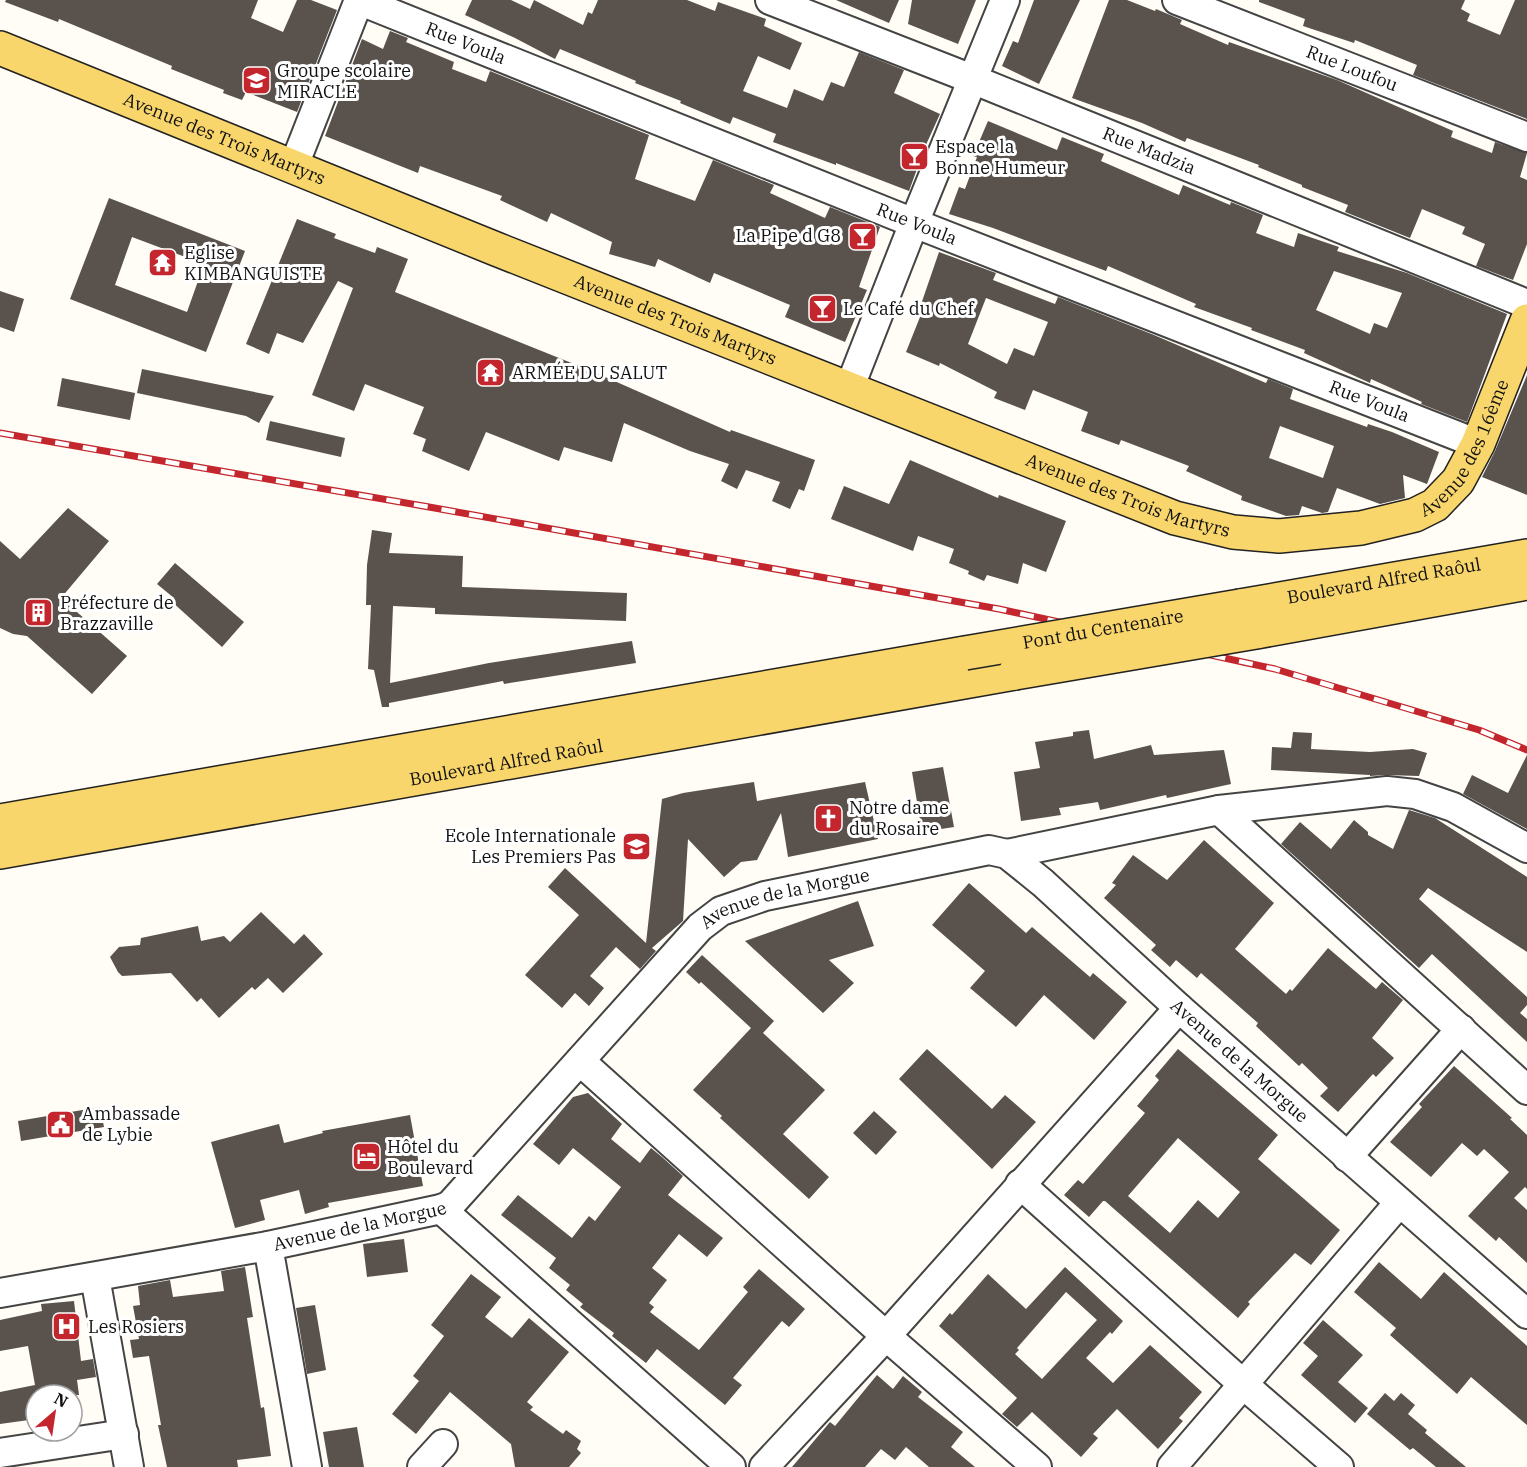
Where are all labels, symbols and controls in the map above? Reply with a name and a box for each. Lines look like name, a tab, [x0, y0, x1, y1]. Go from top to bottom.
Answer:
street label: Rue Voula	[422, 16, 510, 69]
street label: Rue Loufou	[1303, 40, 1401, 96]
place label: Groupe scolaire MIRACLE	[277, 59, 411, 103]
school or university icon: Groupe scolaire MIRACLE	[240, 65, 272, 97]
street label: Avenue des Trois Martyrs	[120, 87, 329, 190]
street label: Rue Madzia	[1099, 121, 1199, 179]
place label: Espace la Bonne Humeur	[935, 135, 1065, 179]
bar icon: Espace la Bonne Humeur	[898, 141, 930, 173]
street label: Rue Voula	[873, 197, 961, 250]
bar icon: La Pipe d G8	[846, 220, 878, 252]
place label: La Pipe d G8	[735, 224, 841, 247]
place label: Eglise KIMBANGUISTE	[184, 241, 323, 285]
temple icon: Eglise KIMBANGUISTE	[147, 247, 179, 279]
street label: Avenue des Trois Martyrs	[571, 269, 780, 370]
bar icon: Le Café du Chef	[806, 293, 838, 325]
place label: Le Café du Chef	[843, 297, 975, 320]
temple icon: ARMÉE DU SALUT	[475, 357, 507, 389]
place label: ARMÉE DU SALUT	[512, 361, 667, 384]
street label: Rue Voula	[1326, 375, 1413, 427]
street label: Avenue des 16ème	[1416, 376, 1514, 522]
street label: Avenue des Trois Martyrs	[1023, 448, 1233, 542]
street label: Boulevard Alfred Raôul	[1285, 552, 1482, 609]
place label: Préfecture de Brazzaville	[60, 591, 174, 635]
building icon: Préfecture de Brazzaville	[23, 597, 55, 629]
street label: Pont du Centenaire	[1021, 604, 1185, 654]
street label: Boulevard Alfred Raôul	[408, 734, 605, 791]
place label: Notre dame du Rosaire	[849, 796, 949, 840]
church icon: Notre dame du Rosaire	[812, 802, 844, 834]
place label: Ecole Internationale Les Premiers Pas	[445, 824, 616, 868]
school or university icon: Ecole Internationale Les Premiers Pas	[621, 830, 653, 862]
street label: Avenue de la Morgue	[695, 863, 872, 934]
street label: Avenue de la Morgue	[1166, 994, 1313, 1127]
place label: Ambassade de Lybie	[82, 1102, 180, 1146]
public building icon: Ambassade de Lybie	[45, 1108, 77, 1140]
place label: Hôtel du Boulevard	[387, 1135, 474, 1179]
hotel icon: Hôtel du Boulevard	[350, 1141, 382, 1173]
street label: Avenue de la Morgue	[271, 1196, 450, 1256]
hospital icon: Les Rosiers	[51, 1311, 83, 1343]
place label: Les Rosiers	[88, 1315, 184, 1338]
north arrow	[24, 1383, 84, 1443]
text: N	[51, 1388, 72, 1412]

